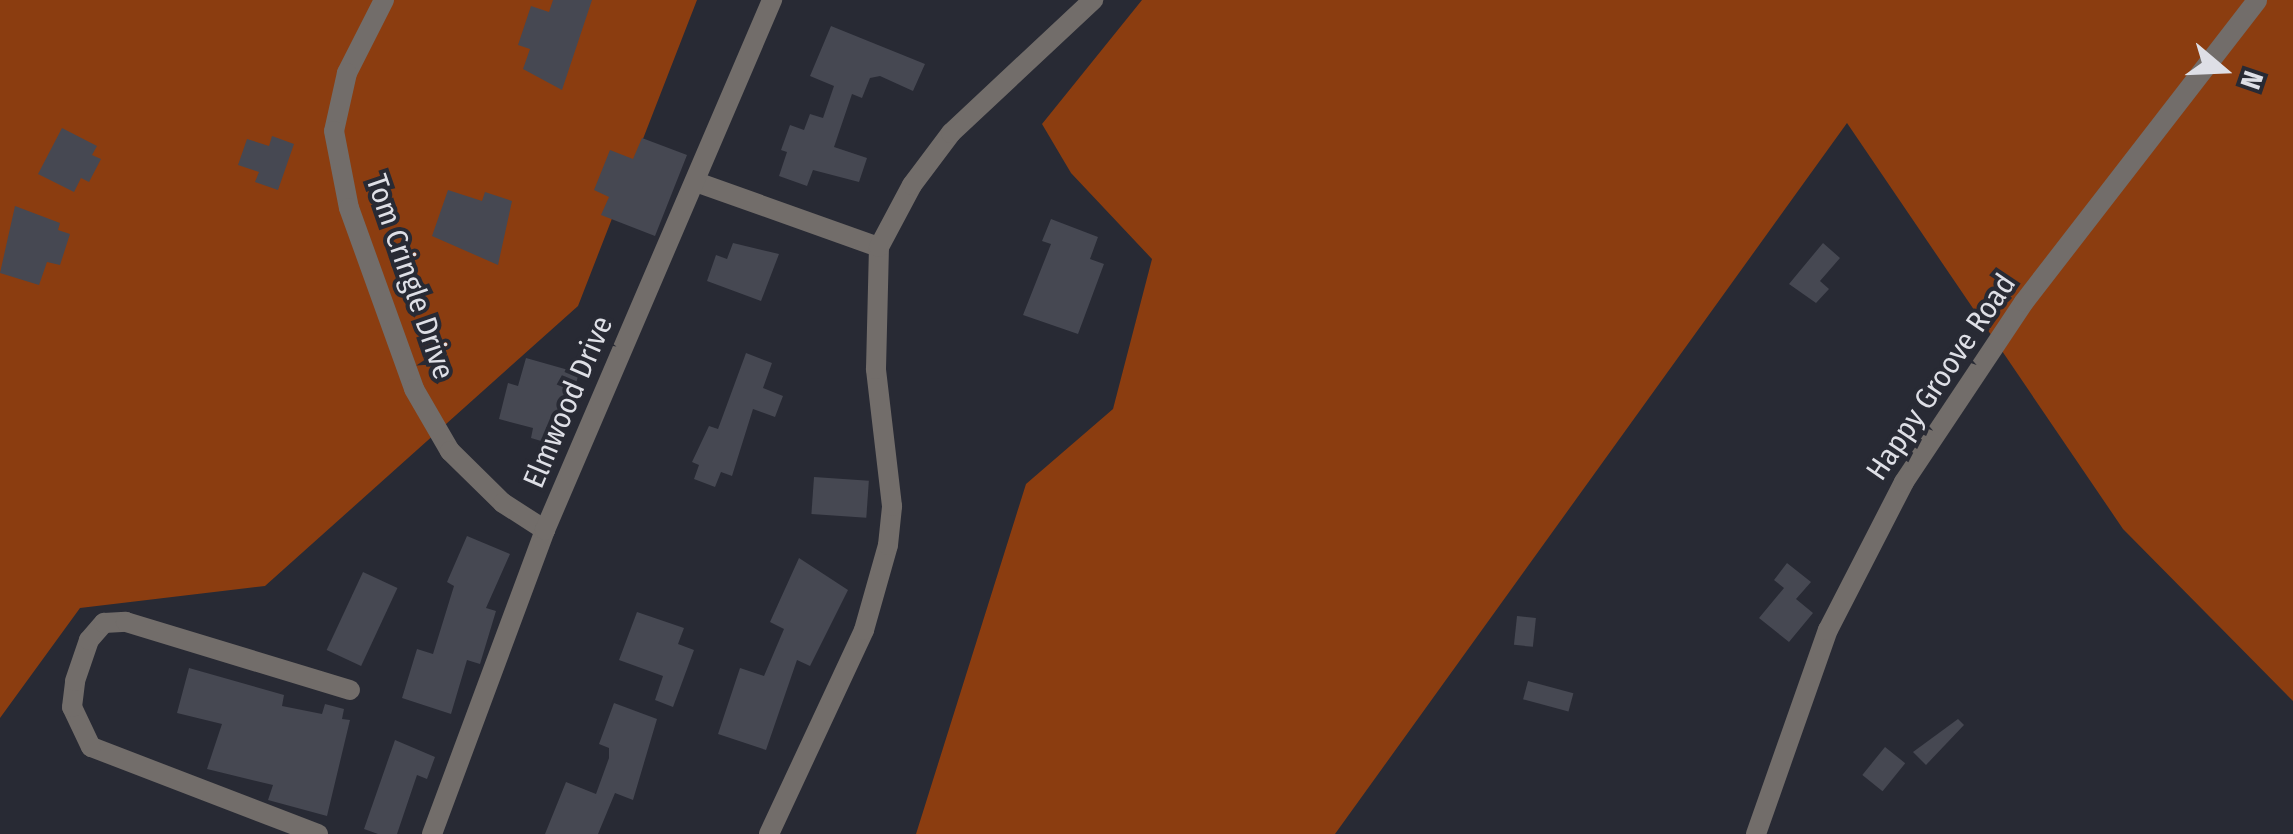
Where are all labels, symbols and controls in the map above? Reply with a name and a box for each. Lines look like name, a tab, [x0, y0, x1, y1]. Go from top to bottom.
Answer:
north arrow	[2173, 20, 2273, 120]
text: N	[2234, 67, 2270, 93]
street label: Tom Cringle Drive	[358, 170, 462, 384]
street label: Happy Groove Road	[1859, 267, 2023, 487]
street label: Elmwood Drive	[516, 311, 620, 493]

